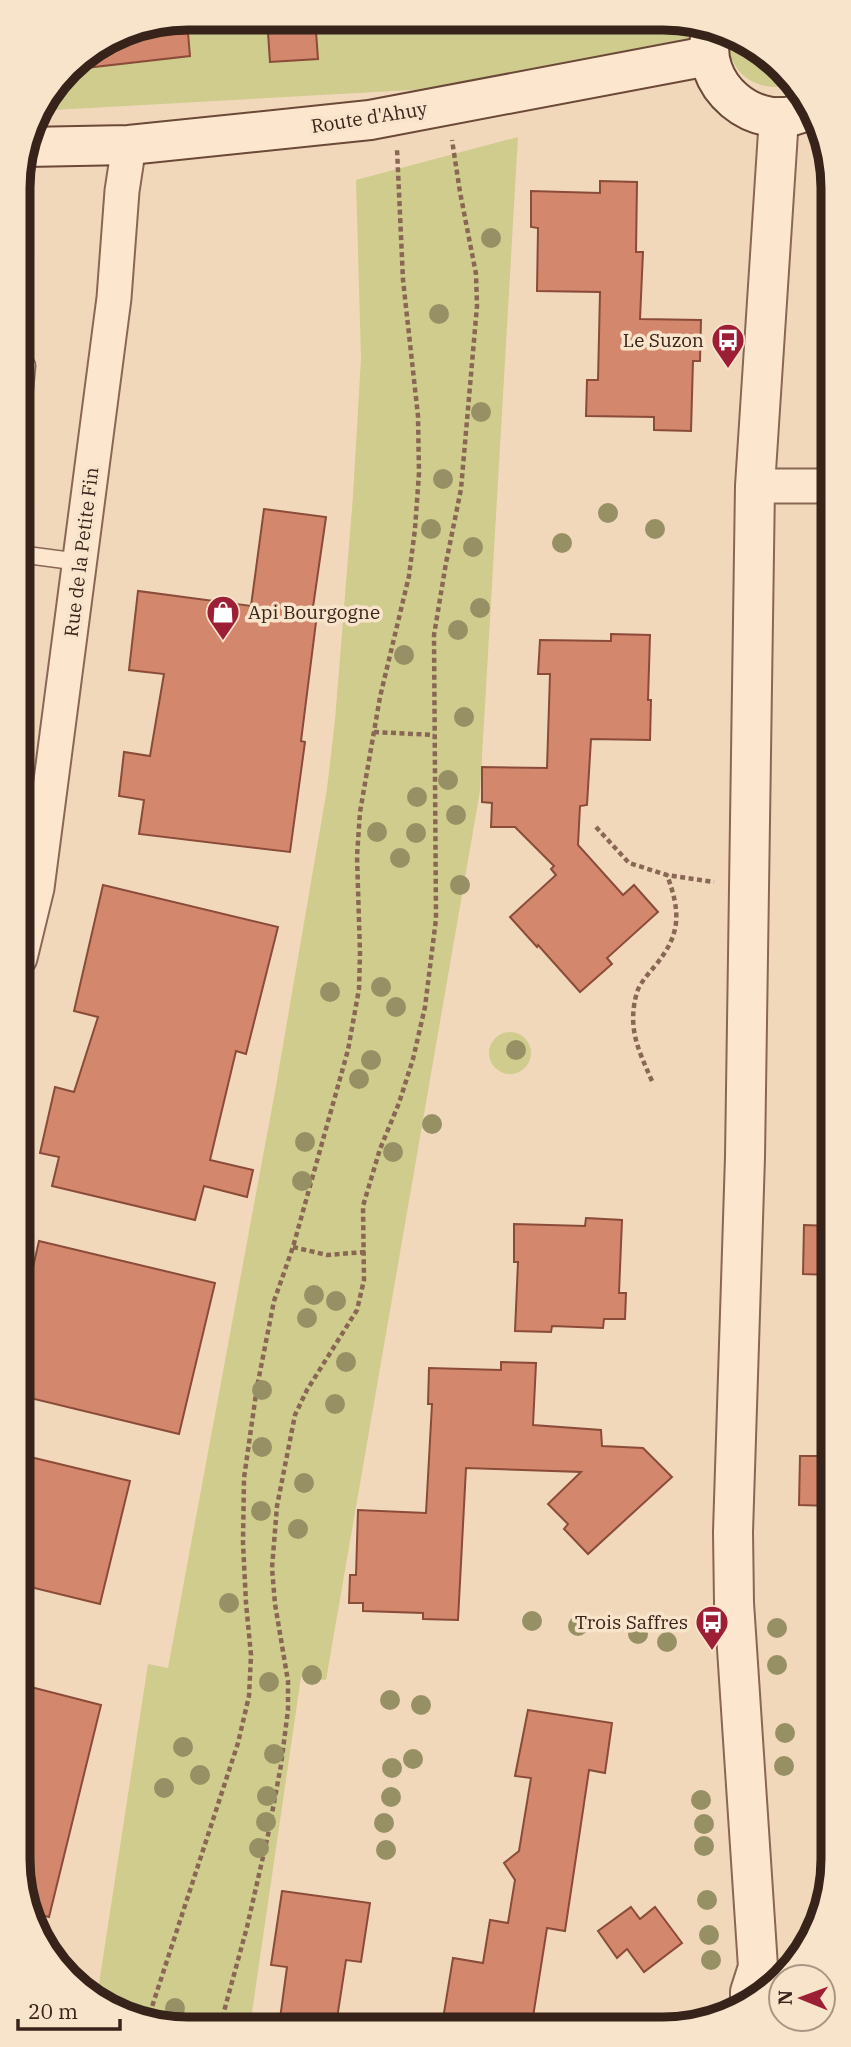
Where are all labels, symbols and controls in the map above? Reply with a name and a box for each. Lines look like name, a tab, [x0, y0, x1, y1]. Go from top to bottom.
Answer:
street label: Route d'Ahuy	[309, 96, 430, 138]
bus stop icon: Le Suzon	[709, 321, 747, 370]
place label: Le Suzon	[623, 328, 704, 352]
street label: Rue de la Petite Fin	[59, 466, 103, 638]
shop icon: Api Bourgogne	[204, 593, 242, 642]
place label: Api Bourgogne	[248, 600, 380, 624]
bus stop icon: Trois Saffres	[693, 1603, 731, 1652]
place label: Trois Saffres	[575, 1610, 688, 1634]
north arrow	[767, 1963, 837, 2033]
scale bar	[18, 1988, 119, 2032]
text: N	[773, 1990, 797, 2005]
text: 20 m	[28, 1997, 78, 2025]

